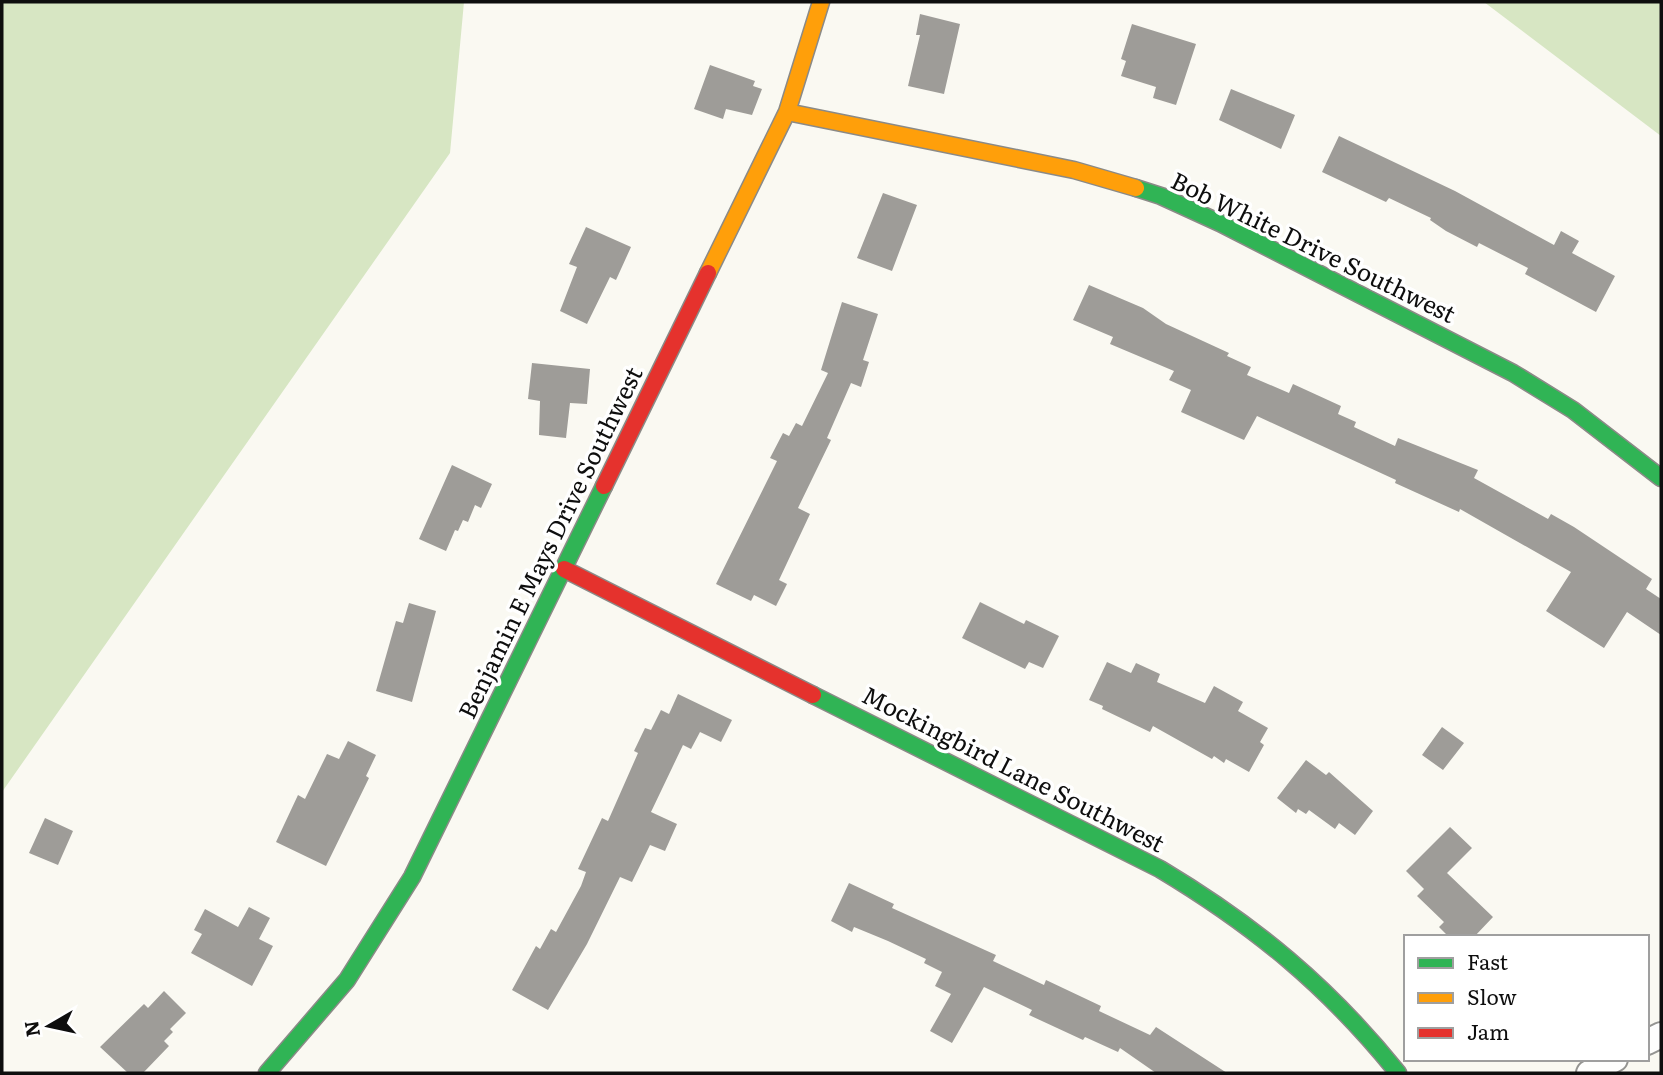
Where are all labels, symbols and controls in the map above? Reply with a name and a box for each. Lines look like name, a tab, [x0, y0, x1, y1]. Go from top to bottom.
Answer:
street label: Bob White Drive Southwest	[1166, 161, 1463, 330]
street label: Benjamin E Mays Drive Southwest	[448, 360, 650, 724]
street label: Mockingbird Lane Southwest	[857, 676, 1172, 860]
legend	[1404, 935, 1649, 1061]
text: Fast	[1467, 945, 1508, 976]
text: Slow	[1467, 980, 1517, 1011]
north arrow	[14, 991, 84, 1061]
text: Jam	[1467, 1015, 1509, 1046]
text: N	[16, 1019, 46, 1039]

